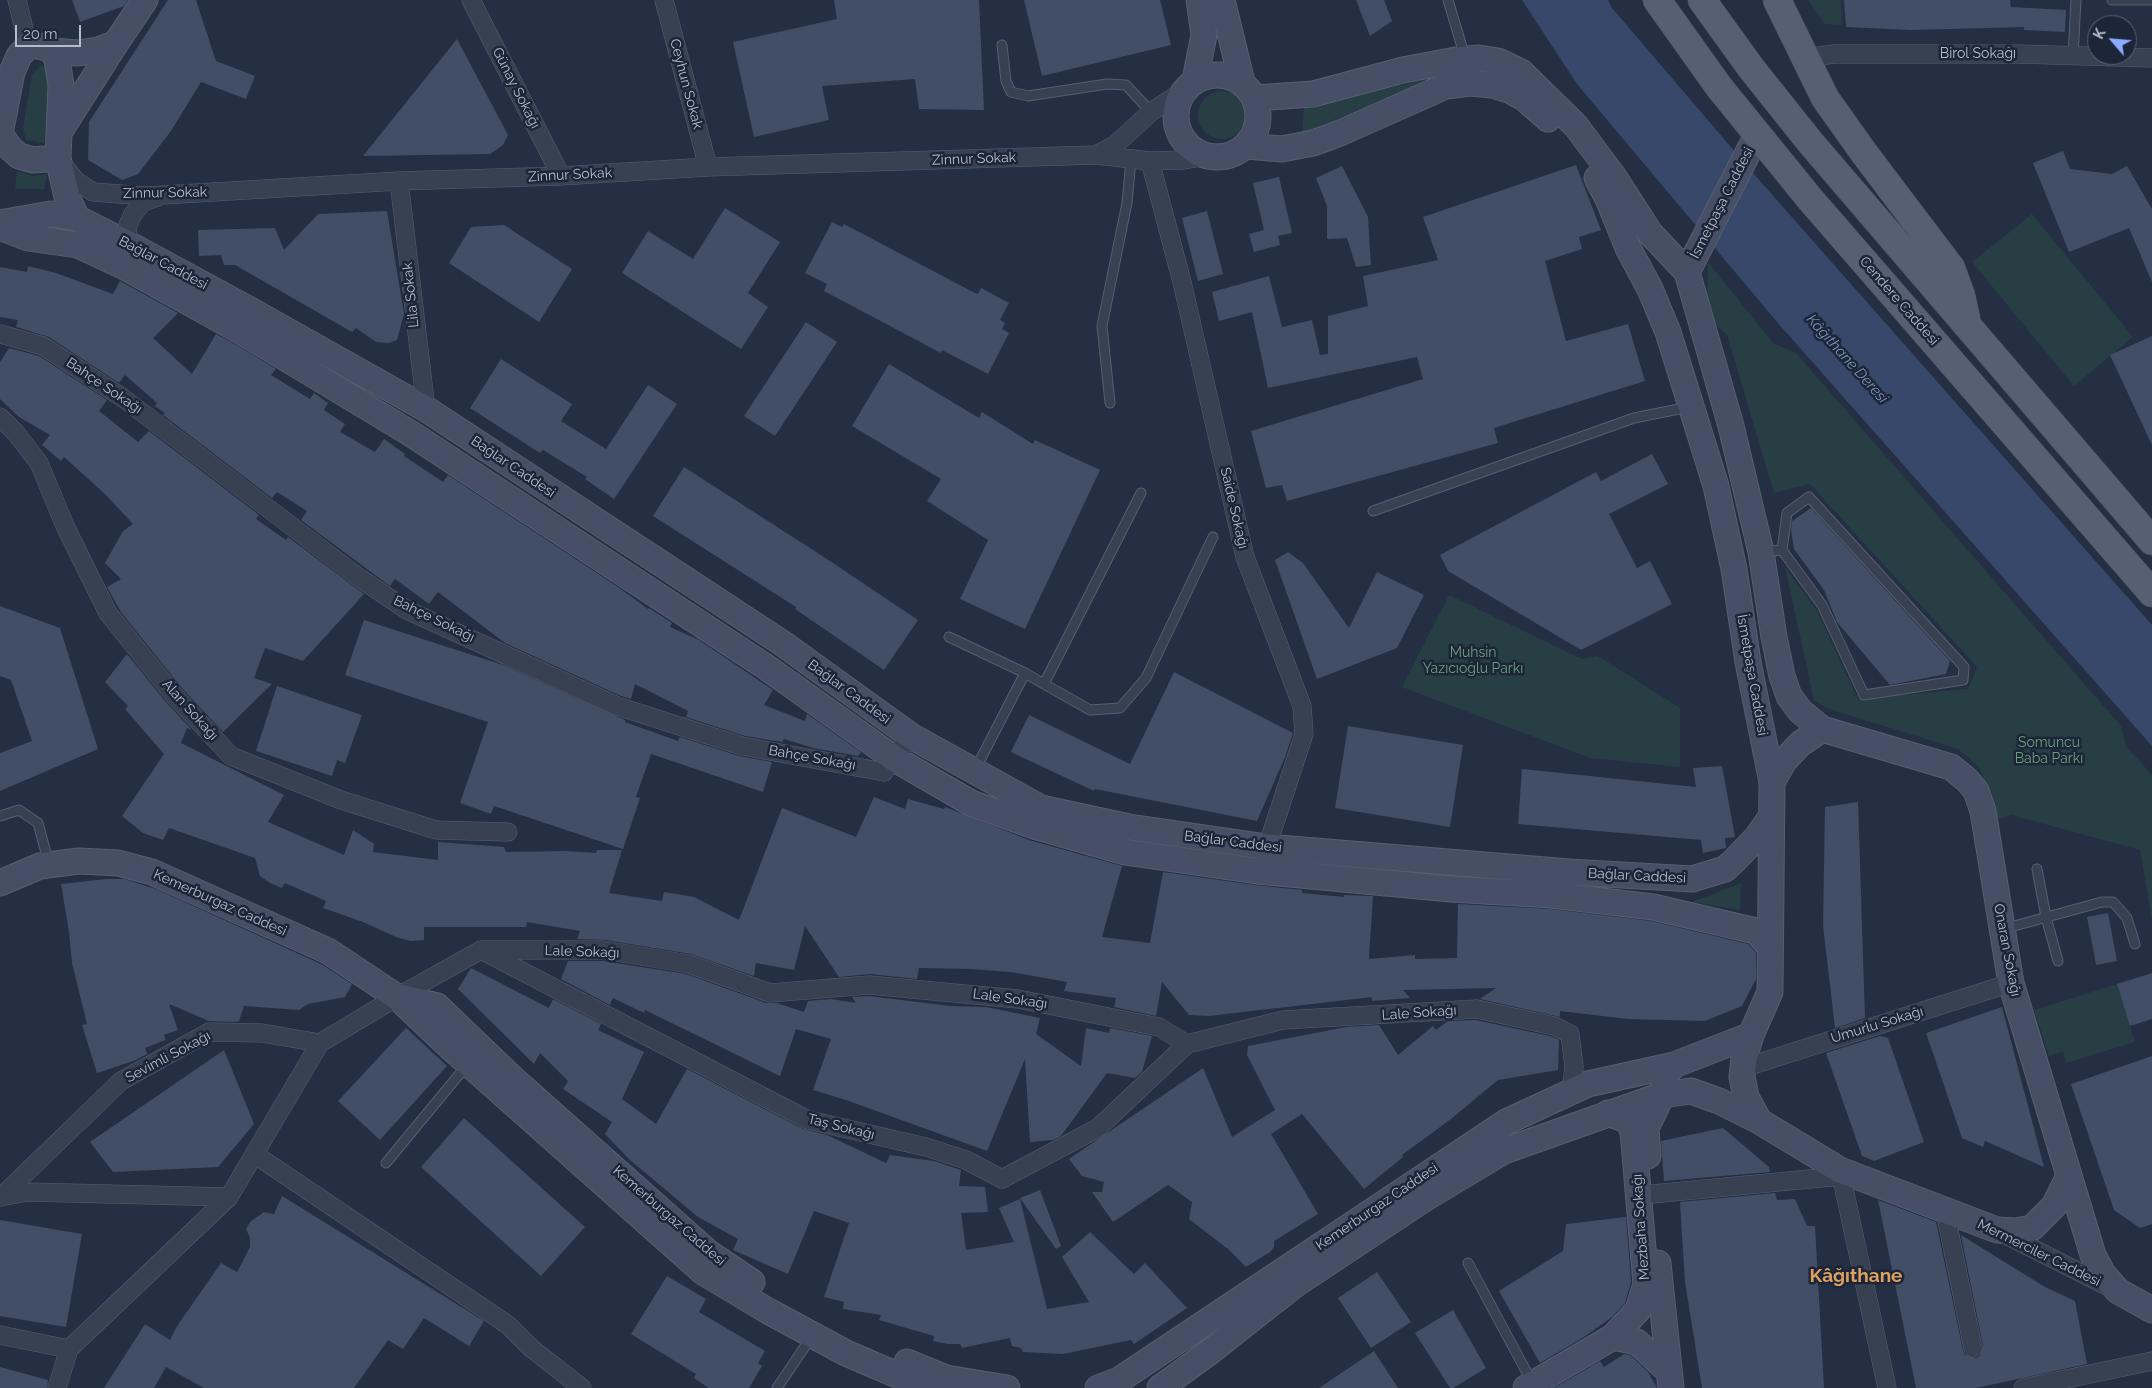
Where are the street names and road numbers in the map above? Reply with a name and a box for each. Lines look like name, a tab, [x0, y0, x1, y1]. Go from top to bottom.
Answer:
street label: Ceyhun Sokak	[666, 37, 706, 131]
street label: Günay Sokağı	[488, 45, 544, 131]
street label: Birol Sokağı	[1940, 46, 2016, 62]
street label: İsmetpaşa Caddesi	[1687, 144, 1757, 262]
street label: Zinnur Sokak	[932, 149, 1016, 169]
street label: Zinnur Sokak	[527, 164, 613, 186]
street label: Zinnur Sokak	[123, 184, 207, 202]
street label: Bağlar Caddesi	[116, 233, 210, 293]
street label: Cendere Caddesi	[1856, 253, 1942, 349]
street label: Lila Sokak	[399, 262, 423, 328]
street label: Bahçe Sokağı	[63, 354, 145, 418]
street label: Bağlar Caddesi	[468, 433, 558, 501]
street label: Saide Sokağı	[1216, 466, 1252, 550]
street label: Bahçe Sokağı	[391, 592, 477, 646]
street label: İsmetpaşa Caddesi	[1733, 613, 1771, 737]
street label: Bağlar Caddesi	[804, 656, 894, 728]
street label: Alan Sokağı	[158, 676, 222, 744]
street label: Bahçe Sokağı	[767, 742, 857, 774]
street label: Bağlar Caddesi	[1183, 828, 1283, 856]
street label: Bağlar Caddesi	[1588, 865, 1686, 887]
street label: Kemerburgaz Caddesi	[151, 866, 289, 940]
street label: Onaran Sokağı	[1990, 902, 2024, 998]
street label: Lale Sokağı	[544, 942, 620, 962]
street label: Lale Sokağı	[972, 985, 1048, 1013]
street label: Lale Sokağı	[1381, 1002, 1457, 1024]
street label: Umurlu Sokağı	[1829, 1003, 1925, 1047]
street label: Sevimli Sokağı	[123, 1028, 213, 1086]
street label: Taş Sokağı	[806, 1111, 876, 1143]
street label: Kemerburgaz Caddesi	[1313, 1160, 1441, 1254]
street label: Kemerburgaz Caddesi	[609, 1162, 729, 1270]
street label: Mezbaha Sokağı	[1629, 1173, 1653, 1281]
street label: Mermerciler Caddesi	[1975, 1216, 2103, 1290]

